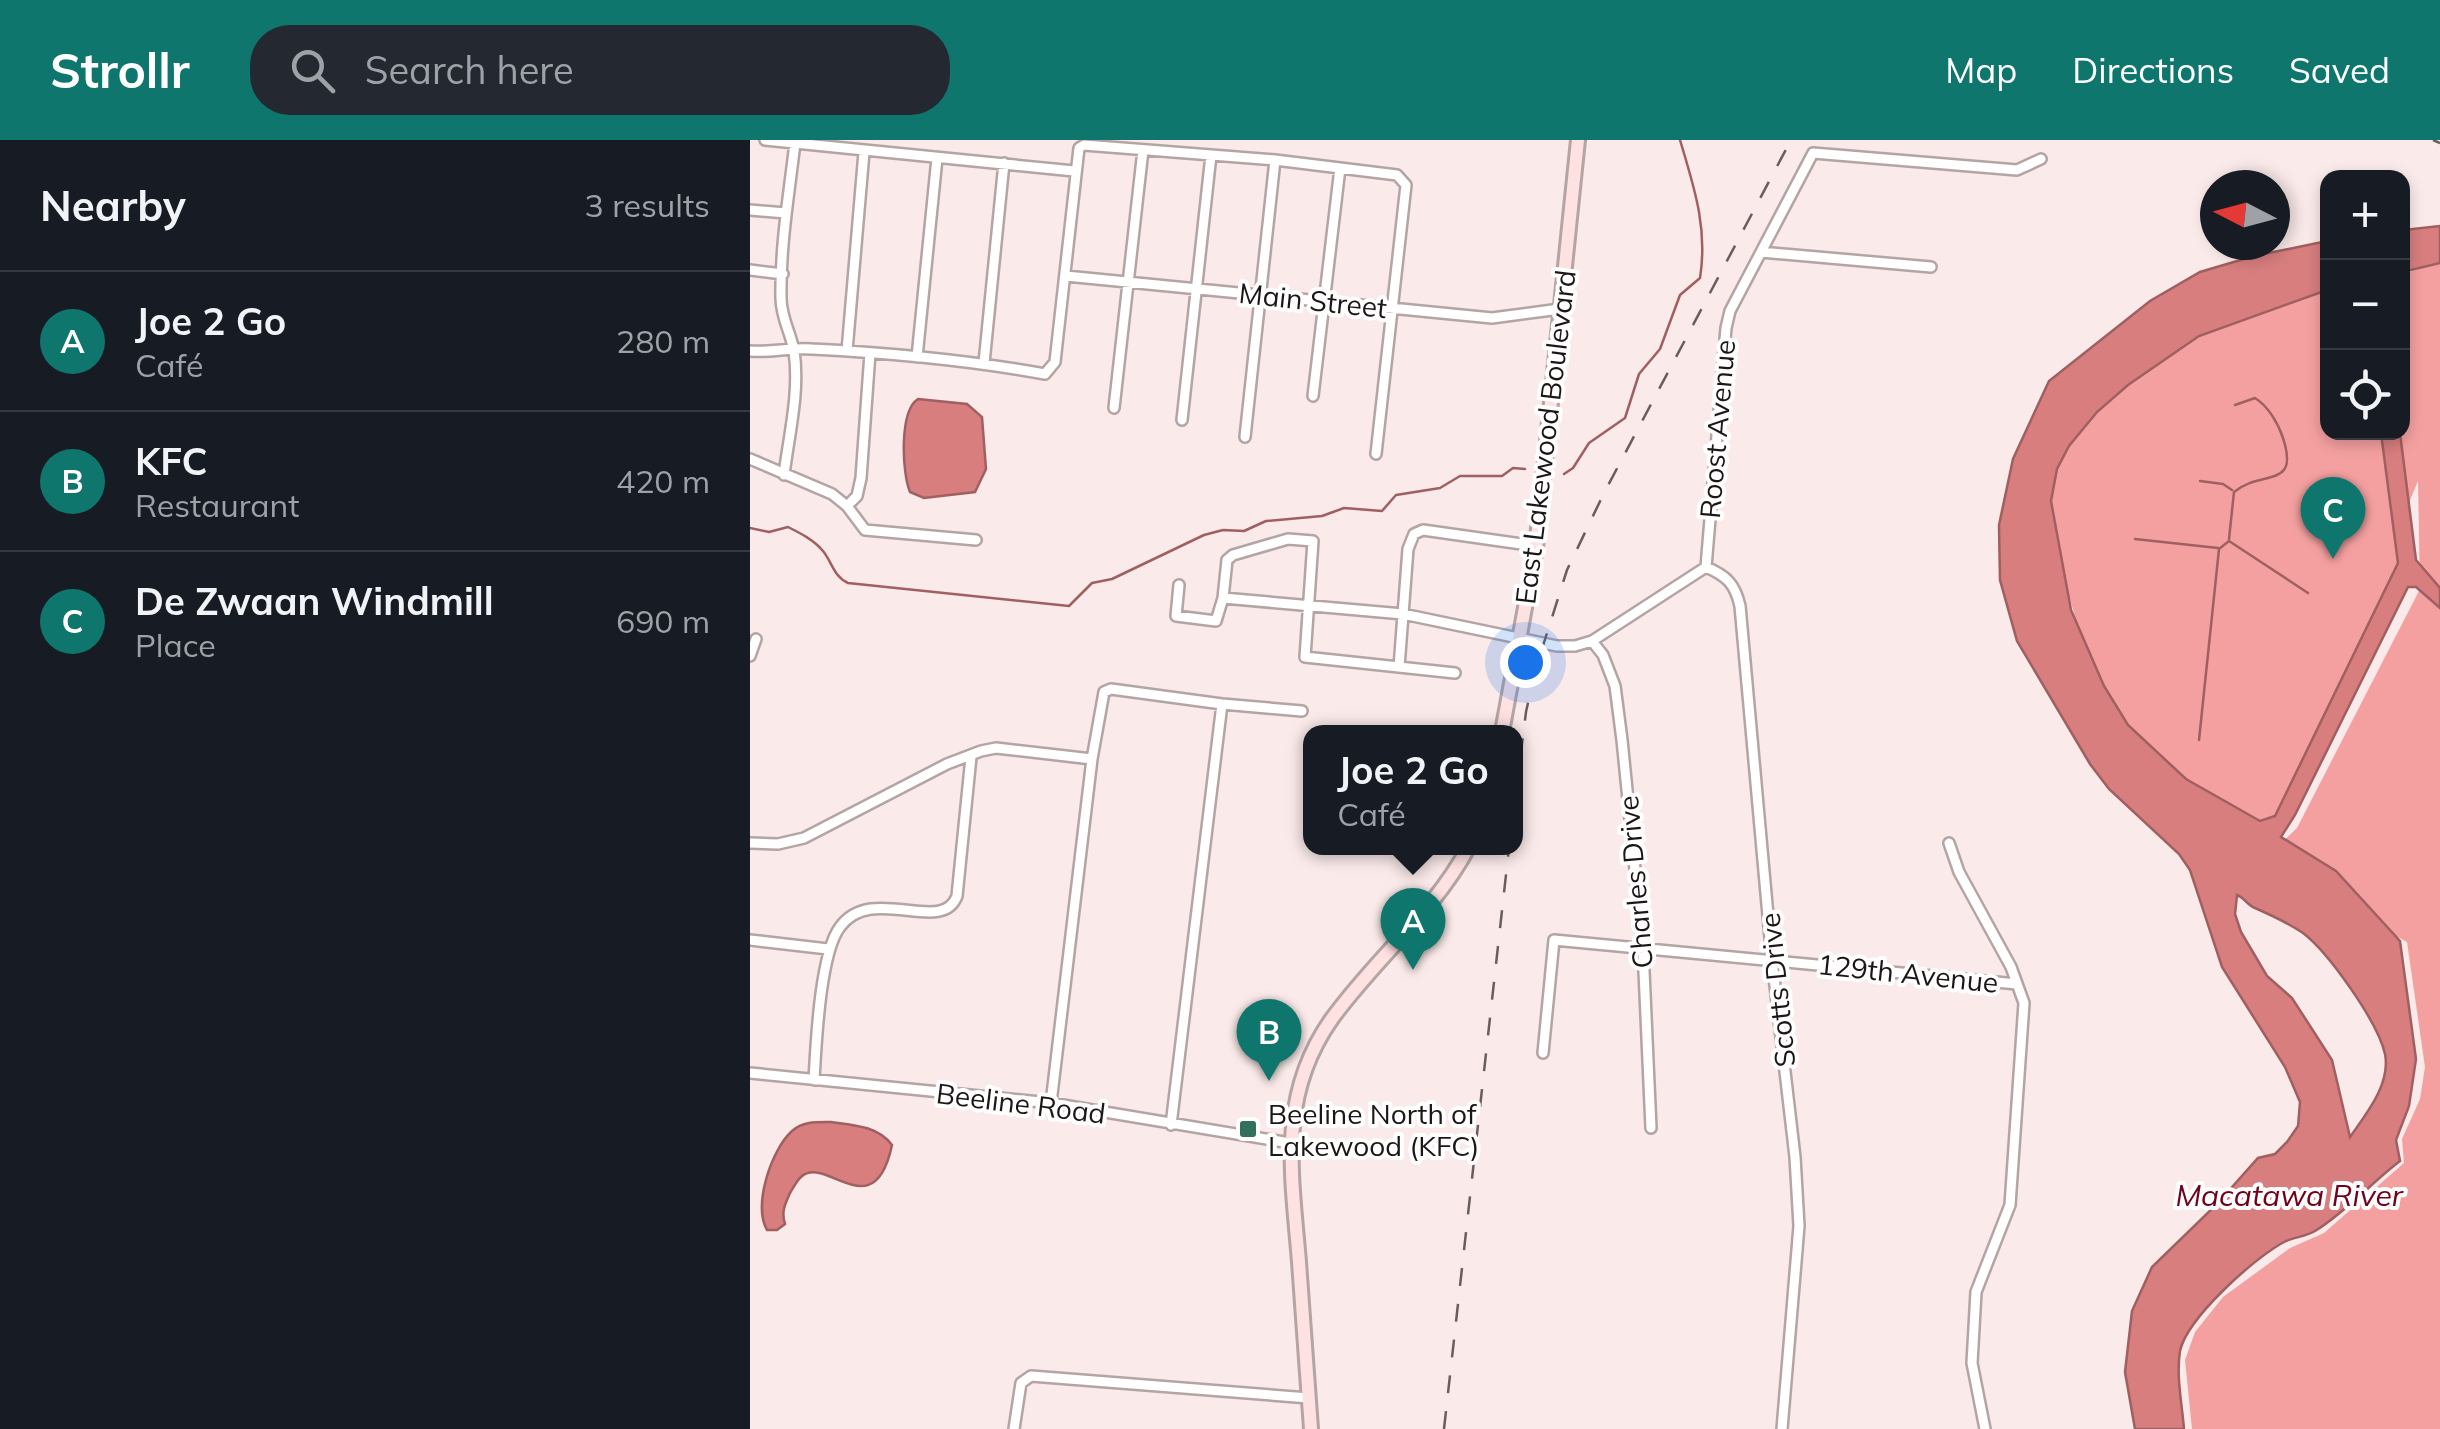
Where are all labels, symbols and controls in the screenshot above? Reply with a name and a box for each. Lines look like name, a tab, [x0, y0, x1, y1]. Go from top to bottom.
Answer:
search box	[250, 25, 950, 115]
text: Strollr	[50, 40, 190, 100]
icon: search	[285, 43, 340, 98]
text: Search here	[365, 46, 574, 94]
text: Map	[1945, 48, 2017, 92]
text: Directions	[2072, 48, 2234, 92]
text: Saved	[2289, 48, 2390, 92]
north arrow	[2200, 170, 2290, 260]
map controls	[2320, 170, 2410, 440]
button: +	[2320, 170, 2410, 260]
text: Nearby	[40, 179, 186, 232]
text: 3 results	[585, 185, 710, 225]
button: −	[2320, 260, 2410, 350]
street label: East Lakewood Boulevard	[1507, 268, 1583, 606]
street label: Main Street	[1237, 275, 1389, 325]
text: Joe 2 Go	[135, 297, 286, 345]
text: A	[60, 321, 85, 361]
text: 280 m	[616, 321, 710, 361]
street label: Roost Avenue	[1692, 338, 1742, 520]
text: Café	[135, 345, 203, 385]
button: locate	[2320, 350, 2410, 440]
text: KFC	[135, 437, 208, 485]
text: B	[61, 461, 84, 501]
text: 420 m	[616, 461, 710, 501]
pin: C	[2300, 476, 2366, 559]
text: Restaurant	[135, 485, 299, 525]
text: De Zwaan Windmill	[135, 577, 494, 625]
text: C	[62, 601, 83, 641]
text: 690 m	[616, 601, 710, 641]
text: Place	[135, 625, 216, 665]
your location	[1500, 637, 1551, 688]
popup	[1303, 725, 1523, 855]
text: Joe 2 Go	[1337, 746, 1489, 794]
text: Café	[1337, 794, 1406, 834]
street label: Charles Drive	[1610, 794, 1660, 970]
pin: A	[1380, 888, 1446, 970]
street label: Scotts Drive	[1751, 911, 1803, 1069]
street label: 129th Avenue	[1816, 946, 2000, 1000]
pin: B	[1236, 998, 1302, 1081]
street label: Beeline Road	[934, 1075, 1108, 1131]
place label: Beeline North of Lakewood (KFC)	[1268, 1096, 1479, 1163]
marker: Beeline North of Lakewood (KFC)	[1237, 1118, 1259, 1140]
water label: Macatawa River	[2175, 1176, 2404, 1214]

